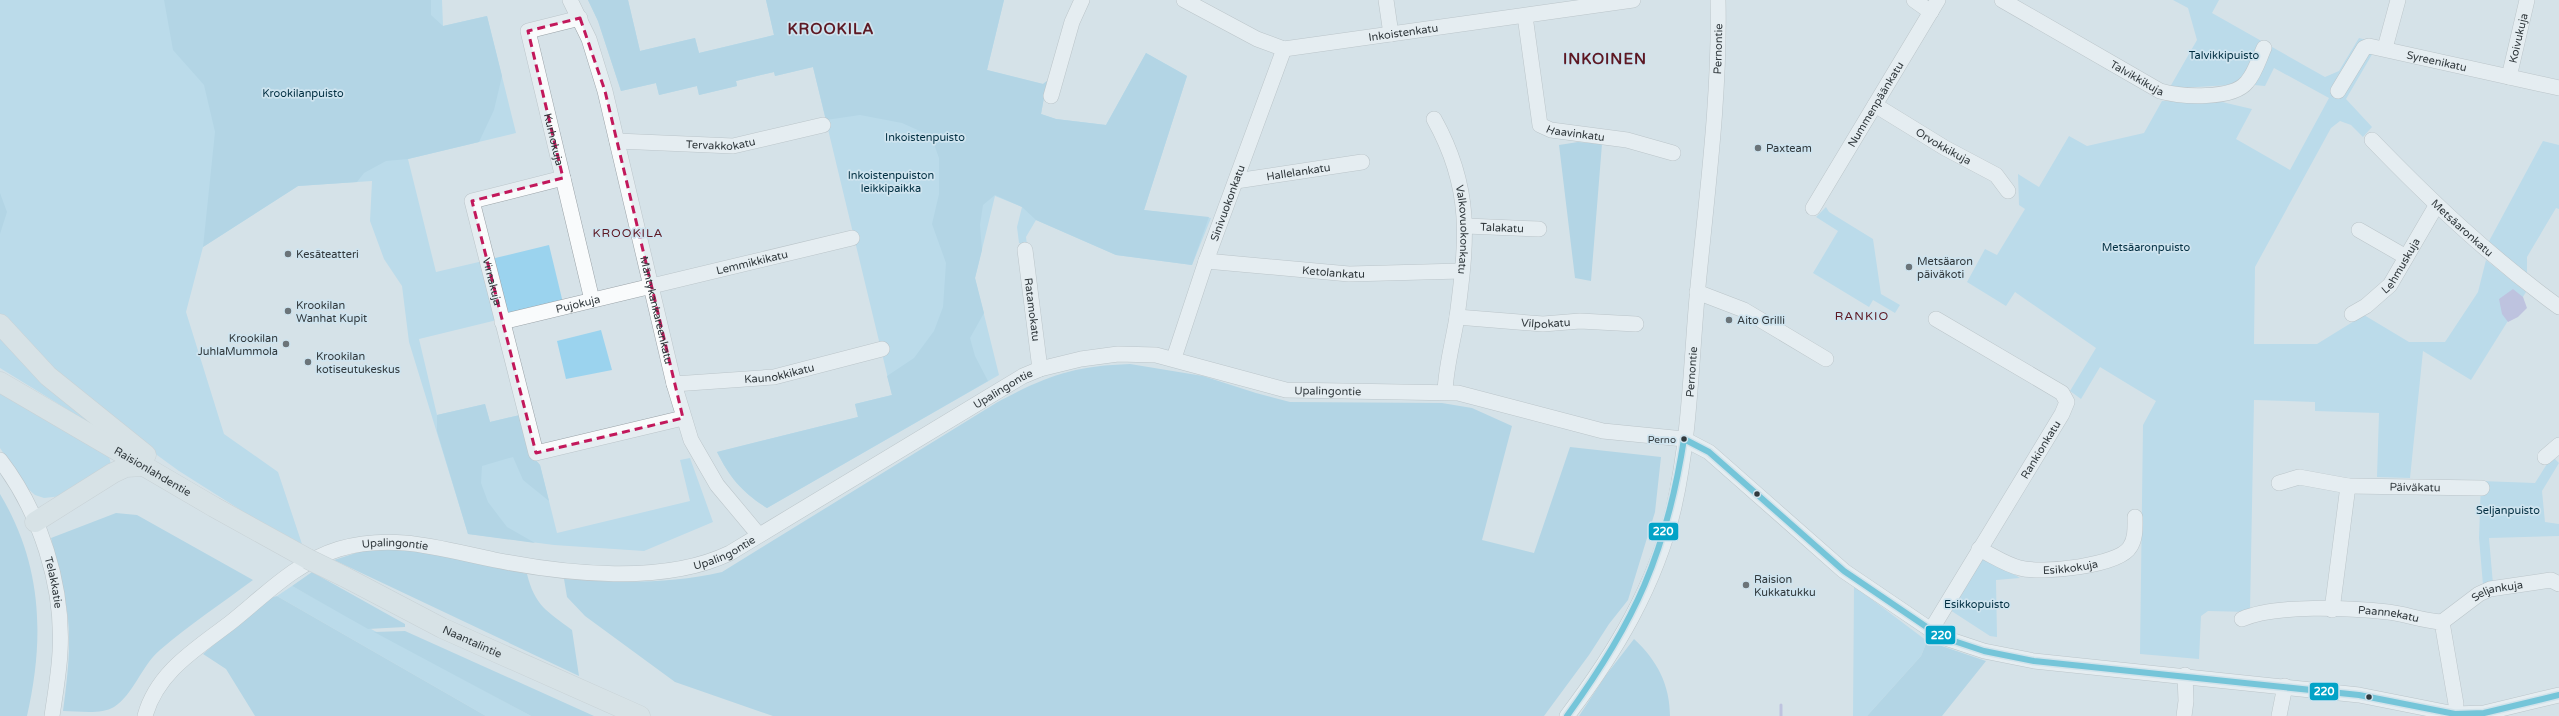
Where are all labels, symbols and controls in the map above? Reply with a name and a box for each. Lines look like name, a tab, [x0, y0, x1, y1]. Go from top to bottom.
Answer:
street label: Koivukuja	[2506, 12, 2531, 65]
district label: KROOKILA	[788, 20, 874, 38]
street label: Inkoistenkatu	[1368, 21, 1439, 44]
street label: Pernontie	[1711, 23, 1725, 75]
park label: Talvikkipuisto	[2189, 49, 2260, 62]
street label: Syreenikatu	[2405, 49, 2468, 74]
district label: INKOINEN	[1563, 50, 1647, 68]
street label: Talvikkikuja	[2108, 58, 2165, 99]
street label: Nummenpäänkatu	[1845, 59, 1906, 150]
park label: Krookilanpuisto	[262, 87, 344, 100]
street label: Kurhokuja	[541, 112, 566, 167]
street label: Haavinkatu	[1544, 123, 1606, 144]
street label: Orvokkikuja	[1913, 126, 1973, 168]
park label: Inkoistenpuisto	[885, 131, 965, 144]
street label: Tervakkokatu	[686, 135, 757, 153]
place label: Paxteam	[1766, 142, 1812, 155]
marker: Paxteam	[1753, 143, 1763, 153]
street label: Hallelankatu	[1265, 161, 1331, 183]
street label: Sinivuokonkatu	[1208, 163, 1248, 243]
park label: Inkoistenpuiston leikkipaikka	[848, 169, 934, 195]
street label: Valkovuokonkatu	[1453, 184, 1470, 275]
street label: Metsäaronkatu	[2429, 197, 2496, 259]
street label: Talakatu	[1480, 221, 1524, 235]
district label: KROOKILA	[592, 226, 664, 240]
street label: Lehmuskuja	[2379, 236, 2423, 297]
park label: Metsäaronpuisto	[2102, 241, 2191, 254]
place label: Kesäteatteri	[296, 248, 359, 261]
street label: Lemmikkikatu	[715, 248, 789, 277]
marker: Kesäteatteri	[283, 249, 293, 259]
street label: Mäntykankareenkatu	[637, 255, 675, 366]
place label: Metsäaron päiväkoti	[1917, 255, 1973, 281]
street label: Virnakuja	[480, 256, 504, 307]
marker: Metsäaron päiväkoti	[1904, 262, 1914, 272]
street label: Ketolankatu	[1302, 264, 1365, 281]
street label: Ratamokatu	[1022, 277, 1042, 342]
street label: Pujokuja	[554, 293, 601, 316]
place label: Krookilan Wanhat Kupit	[296, 299, 367, 325]
marker: Krookilan Wanhat Kupit	[283, 306, 293, 316]
district label: RANKIO	[1835, 309, 1889, 323]
place label: Aito Grilli	[1737, 314, 1785, 327]
marker: Aito Grilli	[1724, 315, 1734, 325]
street label: Vilpokatu	[1520, 316, 1571, 331]
place label: Krookilan JuhlaMummola	[198, 332, 278, 358]
marker: Krookilan JuhlaMummola	[281, 339, 291, 349]
street label: Pernontie	[1683, 346, 1700, 398]
place label: Krookilan kotiseutukeskus	[316, 350, 400, 376]
marker: Krookilan kotiseutukeskus	[303, 357, 313, 367]
street label: Kaunokkikatu	[744, 361, 816, 386]
street label: Upalingontie	[971, 367, 1035, 412]
street label: Upalingontie	[1294, 384, 1361, 398]
street label: Rankionkatu	[2018, 418, 2063, 481]
place label: Perno	[1648, 434, 1676, 446]
marker: Perno	[1679, 434, 1689, 444]
street label: Raisionlahdentie	[112, 444, 193, 499]
street label: Päiväkatu	[2389, 481, 2441, 494]
unlabelled marker	[1752, 489, 1762, 499]
park label: Seljanpuisto	[2476, 504, 2540, 517]
line badge: 220	[1648, 522, 1679, 541]
text: 220	[1653, 525, 1673, 538]
street label: Upalingontie	[692, 533, 758, 573]
street label: Upalingontie	[361, 536, 429, 553]
street label: Telakkatie	[42, 555, 65, 609]
street label: Esikkokuja	[2043, 557, 2099, 577]
place label: Raision Kukkatukku	[1754, 573, 1816, 599]
street label: Seljankuja	[2469, 578, 2524, 604]
marker: Raision Kukkatukku	[1741, 580, 1751, 590]
park label: Esikkopuisto	[1944, 598, 2010, 611]
street label: Paannekatu	[2358, 604, 2420, 625]
street label: Naantalintie	[440, 623, 504, 661]
line badge: 220	[1925, 625, 1956, 645]
text: 220	[1931, 629, 1951, 642]
line badge: 220	[2309, 682, 2339, 701]
text: 220	[2314, 685, 2334, 698]
unlabelled marker	[2364, 692, 2374, 702]

